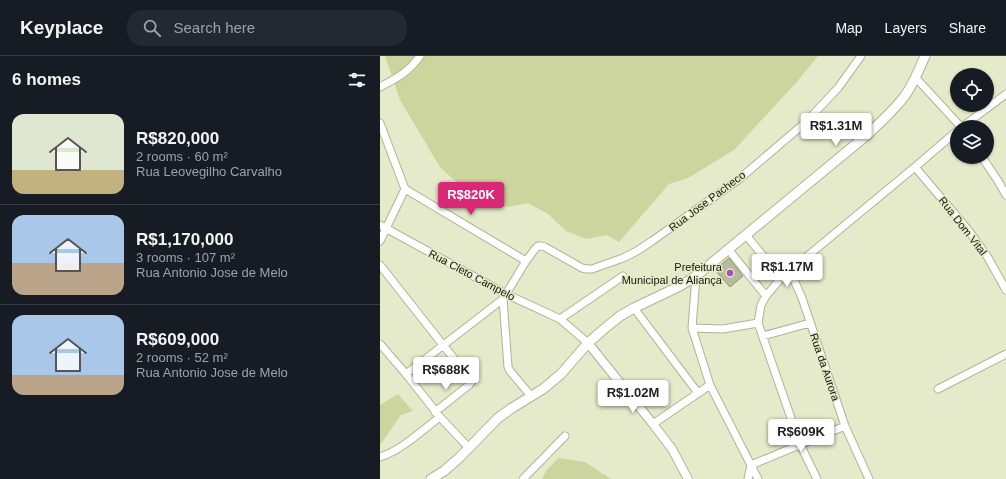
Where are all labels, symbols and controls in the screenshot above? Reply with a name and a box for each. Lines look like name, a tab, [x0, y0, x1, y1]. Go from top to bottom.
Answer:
search box	[127, 10, 407, 46]
text: Keyplace	[20, 17, 103, 38]
icon: search	[141, 17, 163, 39]
text: Search here	[173, 19, 255, 36]
text: Map	[835, 20, 863, 36]
text: Layers	[885, 20, 927, 36]
text: Share	[949, 20, 986, 36]
map controls	[950, 68, 994, 164]
button: locate	[950, 68, 994, 112]
icon: filters	[346, 69, 368, 91]
text: 6 homes	[12, 70, 81, 89]
pin: R$1.31M	[799, 113, 873, 147]
text: R$1.31M	[810, 118, 862, 133]
button: layers	[950, 120, 994, 164]
text: R$820,000	[136, 129, 219, 148]
icon: home	[44, 130, 92, 178]
text: 2 rooms · 60 m²	[136, 149, 228, 164]
text: Rua Leovegilho Carvalho	[136, 164, 282, 179]
street label: Rua Jose Pacheco	[667, 168, 747, 234]
pin: R$820K	[438, 182, 504, 216]
text: R$820K	[447, 187, 495, 202]
street label: Rua Dom Vital	[937, 194, 989, 258]
text: R$1,170,000	[136, 230, 233, 249]
icon: home	[44, 231, 92, 279]
street label: Rua Cleto Campelo	[427, 247, 517, 303]
text: 3 rooms · 107 m²	[136, 250, 235, 265]
pin: R$1.17M	[750, 254, 824, 288]
text: R$1.17M	[761, 259, 813, 274]
place label: Prefeitura Municipal de Aliança	[622, 261, 723, 286]
text: Rua Antonio Jose de Melo	[136, 265, 288, 280]
marker: Prefeitura Municipal de Aliança	[725, 268, 735, 278]
text: R$609,000	[136, 330, 219, 349]
icon: home	[44, 331, 92, 379]
street label: Rua da Aurora	[808, 332, 843, 403]
text: 2 rooms · 52 m²	[136, 350, 228, 365]
pin: R$688K	[413, 357, 479, 391]
text: R$688K	[422, 362, 470, 377]
text: Rua Antonio Jose de Melo	[136, 365, 288, 380]
pin: R$1.02M	[596, 380, 670, 414]
text: R$1.02M	[607, 385, 659, 400]
pin: R$609K	[768, 419, 834, 453]
text: R$609K	[777, 424, 825, 439]

